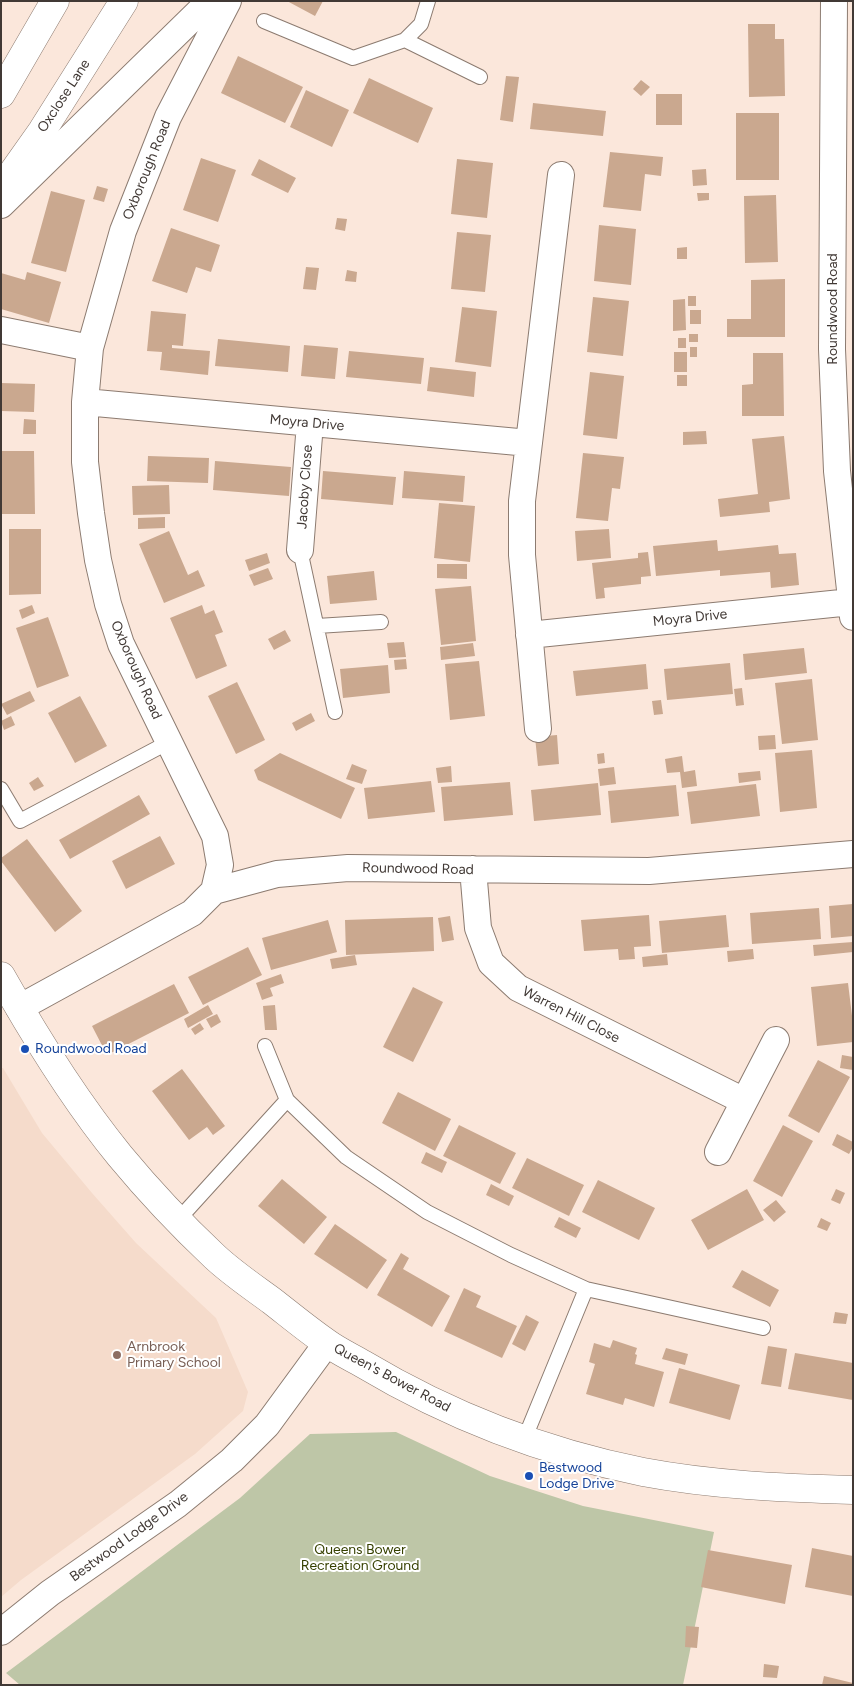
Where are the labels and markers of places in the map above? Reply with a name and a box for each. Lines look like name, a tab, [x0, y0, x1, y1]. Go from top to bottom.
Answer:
place label: Roundwood Road	[35, 1041, 147, 1057]
marker: Roundwood Road	[19, 1043, 31, 1055]
place label: Arnbrook Primary School	[127, 1339, 221, 1371]
marker: Arnbrook Primary School	[111, 1349, 123, 1361]
place label: Bestwood Lodge Drive	[539, 1460, 614, 1492]
marker: Bestwood Lodge Drive	[523, 1470, 535, 1482]

